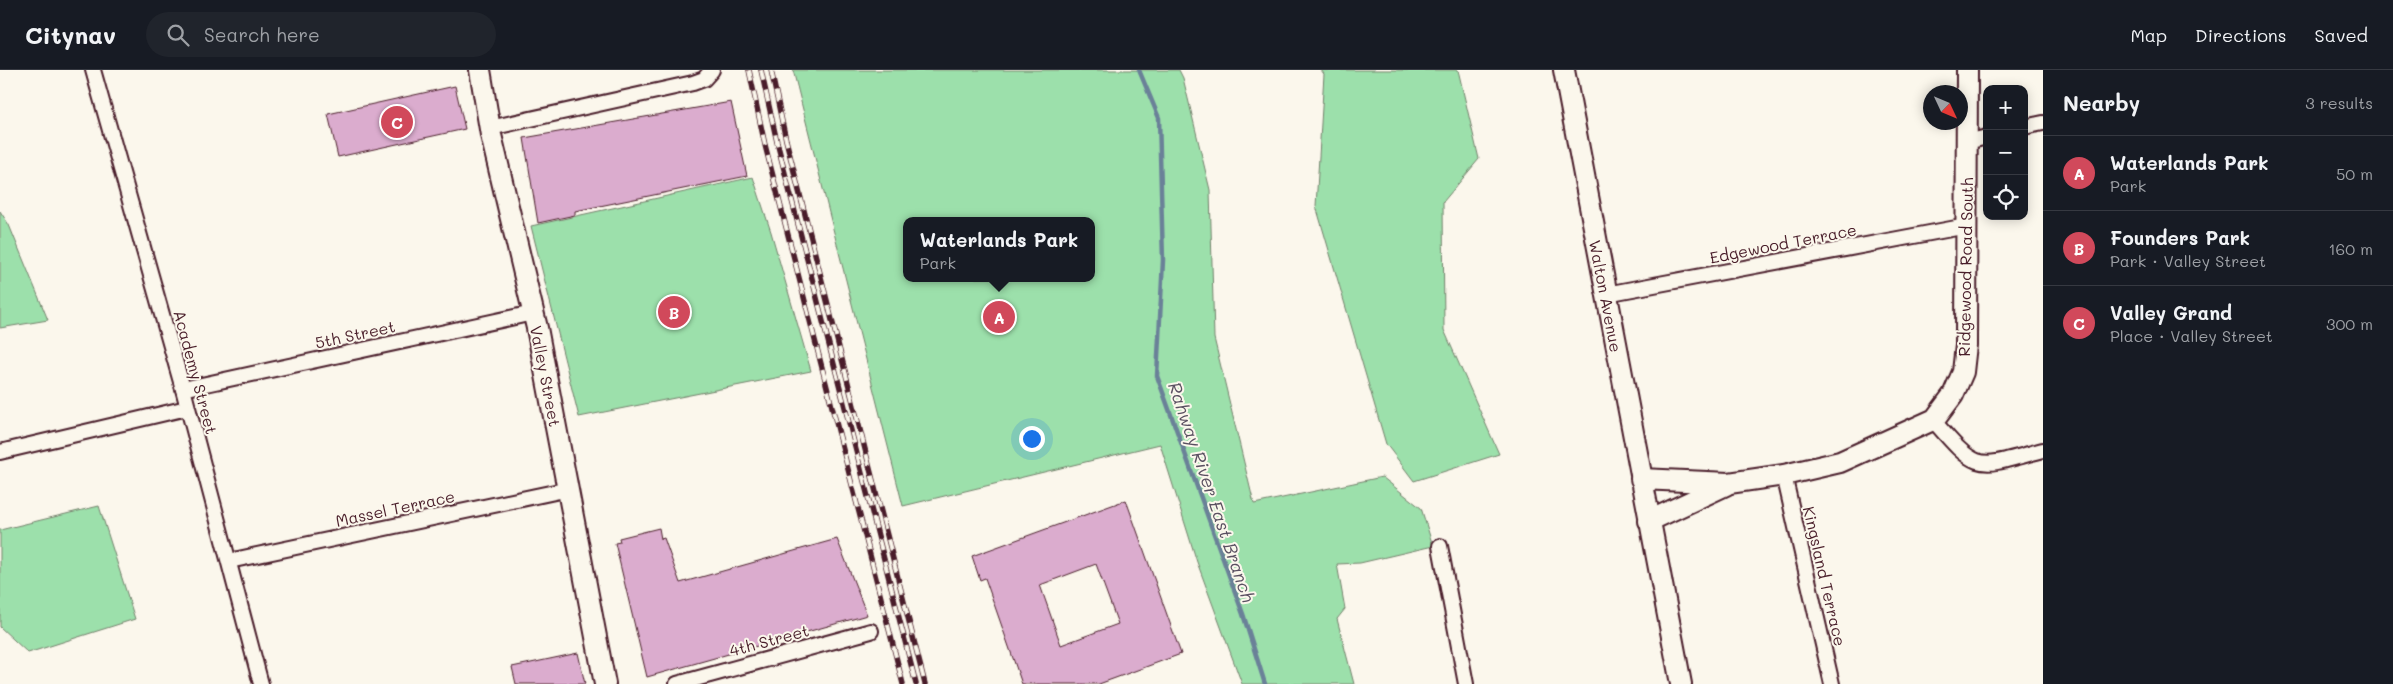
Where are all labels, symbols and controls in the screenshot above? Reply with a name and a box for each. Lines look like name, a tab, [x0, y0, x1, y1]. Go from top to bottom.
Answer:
search box	[146, 12, 496, 57]
text: Citynav	[25, 19, 116, 50]
icon: search	[164, 21, 192, 49]
text: Search here	[204, 22, 320, 47]
text: Map	[2130, 23, 2167, 47]
text: Directions	[2195, 23, 2287, 47]
text: Saved	[2315, 23, 2368, 47]
north arrow	[1923, 85, 1968, 130]
map controls	[1983, 85, 2028, 220]
button: +	[1983, 85, 2028, 130]
text: Nearby	[2063, 89, 2140, 116]
text: 3 results	[2305, 92, 2373, 113]
pin: C	[381, 103, 413, 141]
button: −	[1983, 130, 2028, 175]
text: Waterlands Park	[2110, 150, 2268, 175]
text: A	[2073, 163, 2085, 184]
text: 50 m	[2336, 163, 2373, 184]
button: locate	[1983, 175, 2028, 220]
text: Park	[2110, 175, 2146, 196]
street label: Ridgewood Road South	[1953, 177, 1977, 357]
popup	[903, 217, 1095, 282]
street label: Edgewood Terrace	[1708, 218, 1858, 268]
text: Founders Park	[2110, 225, 2250, 250]
text: Waterlands Park	[920, 227, 1078, 252]
street label: Walton Avenue	[1585, 238, 1627, 354]
text: B	[2074, 238, 2084, 259]
text: 160 m	[2328, 238, 2373, 259]
text: Park · Valley Street	[2110, 250, 2266, 271]
text: Park	[920, 252, 956, 273]
pin: B	[658, 293, 690, 331]
pin: A	[983, 298, 1015, 336]
text: Valley Grand	[2110, 300, 2232, 325]
street label: Academy Street	[169, 308, 223, 436]
text: C	[2073, 313, 2085, 334]
text: 300 m	[2326, 313, 2373, 334]
street label: 5th Street	[313, 315, 397, 353]
street label: Valley Street	[526, 324, 566, 428]
text: Place · Valley Street	[2110, 325, 2273, 346]
water label: Rahway River East Branch	[1163, 378, 1261, 606]
your location	[1019, 426, 1045, 452]
street label: Massel Terrace	[333, 485, 457, 531]
street label: Kingsland Terrace	[1799, 504, 1851, 648]
street label: 4th Street	[727, 619, 811, 661]

